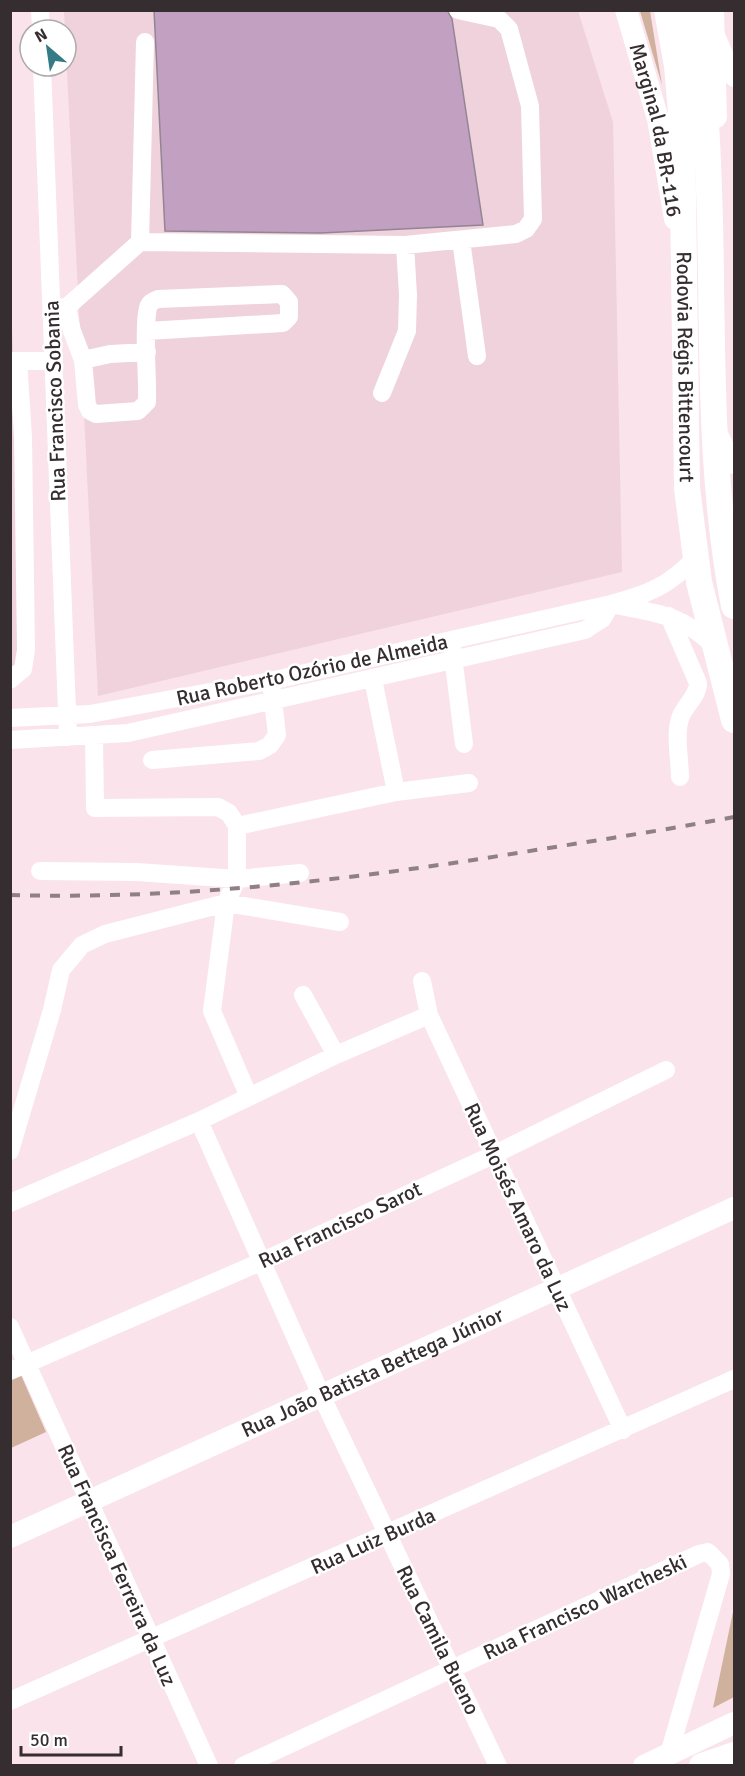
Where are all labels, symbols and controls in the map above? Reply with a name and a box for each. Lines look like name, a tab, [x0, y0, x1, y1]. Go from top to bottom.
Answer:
north arrow	[18, 18, 78, 78]
text: N	[31, 24, 51, 47]
street label: Marginal da BR-116	[623, 40, 687, 219]
street label: Rodovia Régis Bittencourt	[671, 251, 700, 483]
street label: Rua Francisco Sobania	[38, 300, 72, 502]
street label: Rua Roberto Ozório de Almeida	[174, 628, 450, 712]
street label: Rua Moisés Amaro da Luz	[458, 1099, 578, 1315]
street label: Rua Francisco Sarot	[254, 1176, 426, 1274]
street label: Rua João Batista Bettega Júnior	[237, 1301, 508, 1443]
street label: Rua Francisca Ferreira da Luz	[52, 1440, 182, 1690]
street label: Rua Luiz Burda	[307, 1502, 439, 1580]
street label: Rua Francisco Warcheski	[479, 1548, 691, 1666]
street label: Rua Camila Bueno	[391, 1561, 485, 1719]
scale bar	[21, 1719, 122, 1757]
text: 50 m	[30, 1729, 68, 1751]

